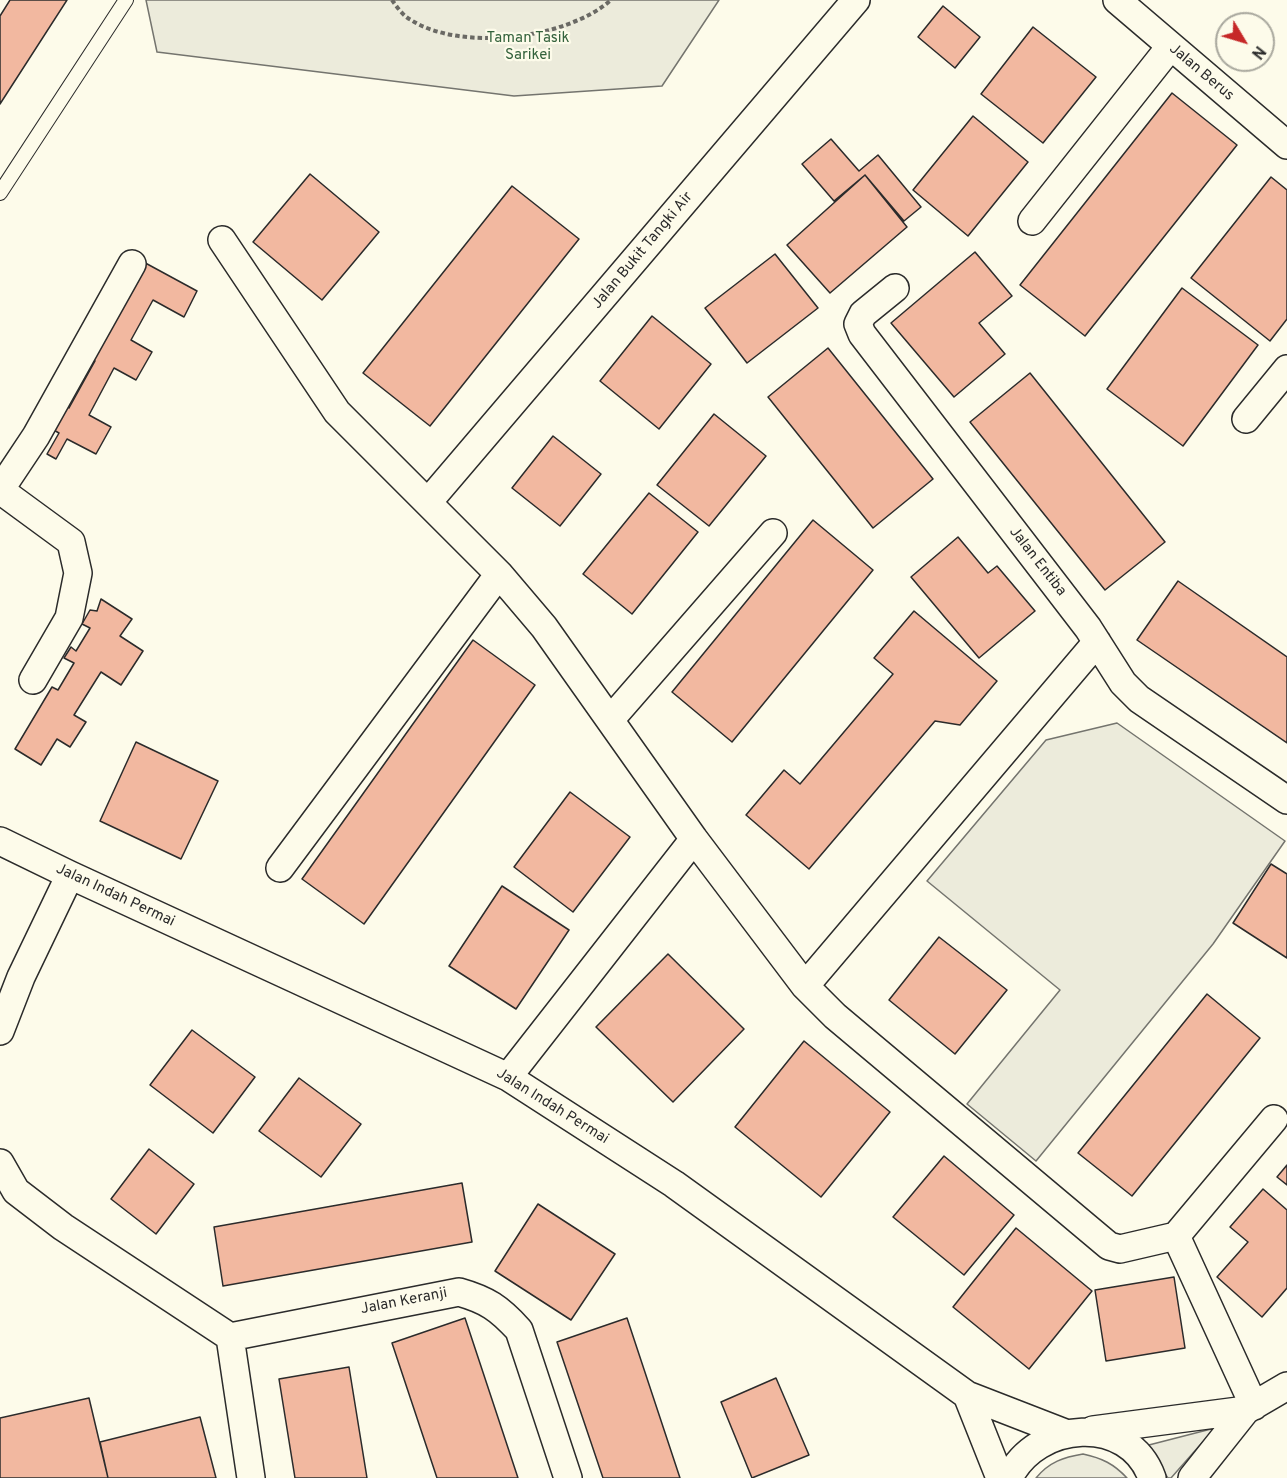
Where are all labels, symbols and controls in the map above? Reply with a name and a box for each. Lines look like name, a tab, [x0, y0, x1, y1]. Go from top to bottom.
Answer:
north arrow	[1215, 12, 1275, 72]
park label: Taman Tasik Sarikei	[486, 30, 570, 65]
street label: Jalan Berus	[1165, 41, 1237, 105]
text: N	[1246, 41, 1269, 63]
street label: Jalan Bukit Tangki Air	[589, 189, 697, 313]
street label: Jalan Entiba	[1004, 524, 1070, 600]
street label: Jalan Indah Permai	[53, 861, 177, 931]
street label: Jalan Indah Permai	[492, 1065, 612, 1149]
street label: Jalan Keranji	[359, 1285, 449, 1319]

